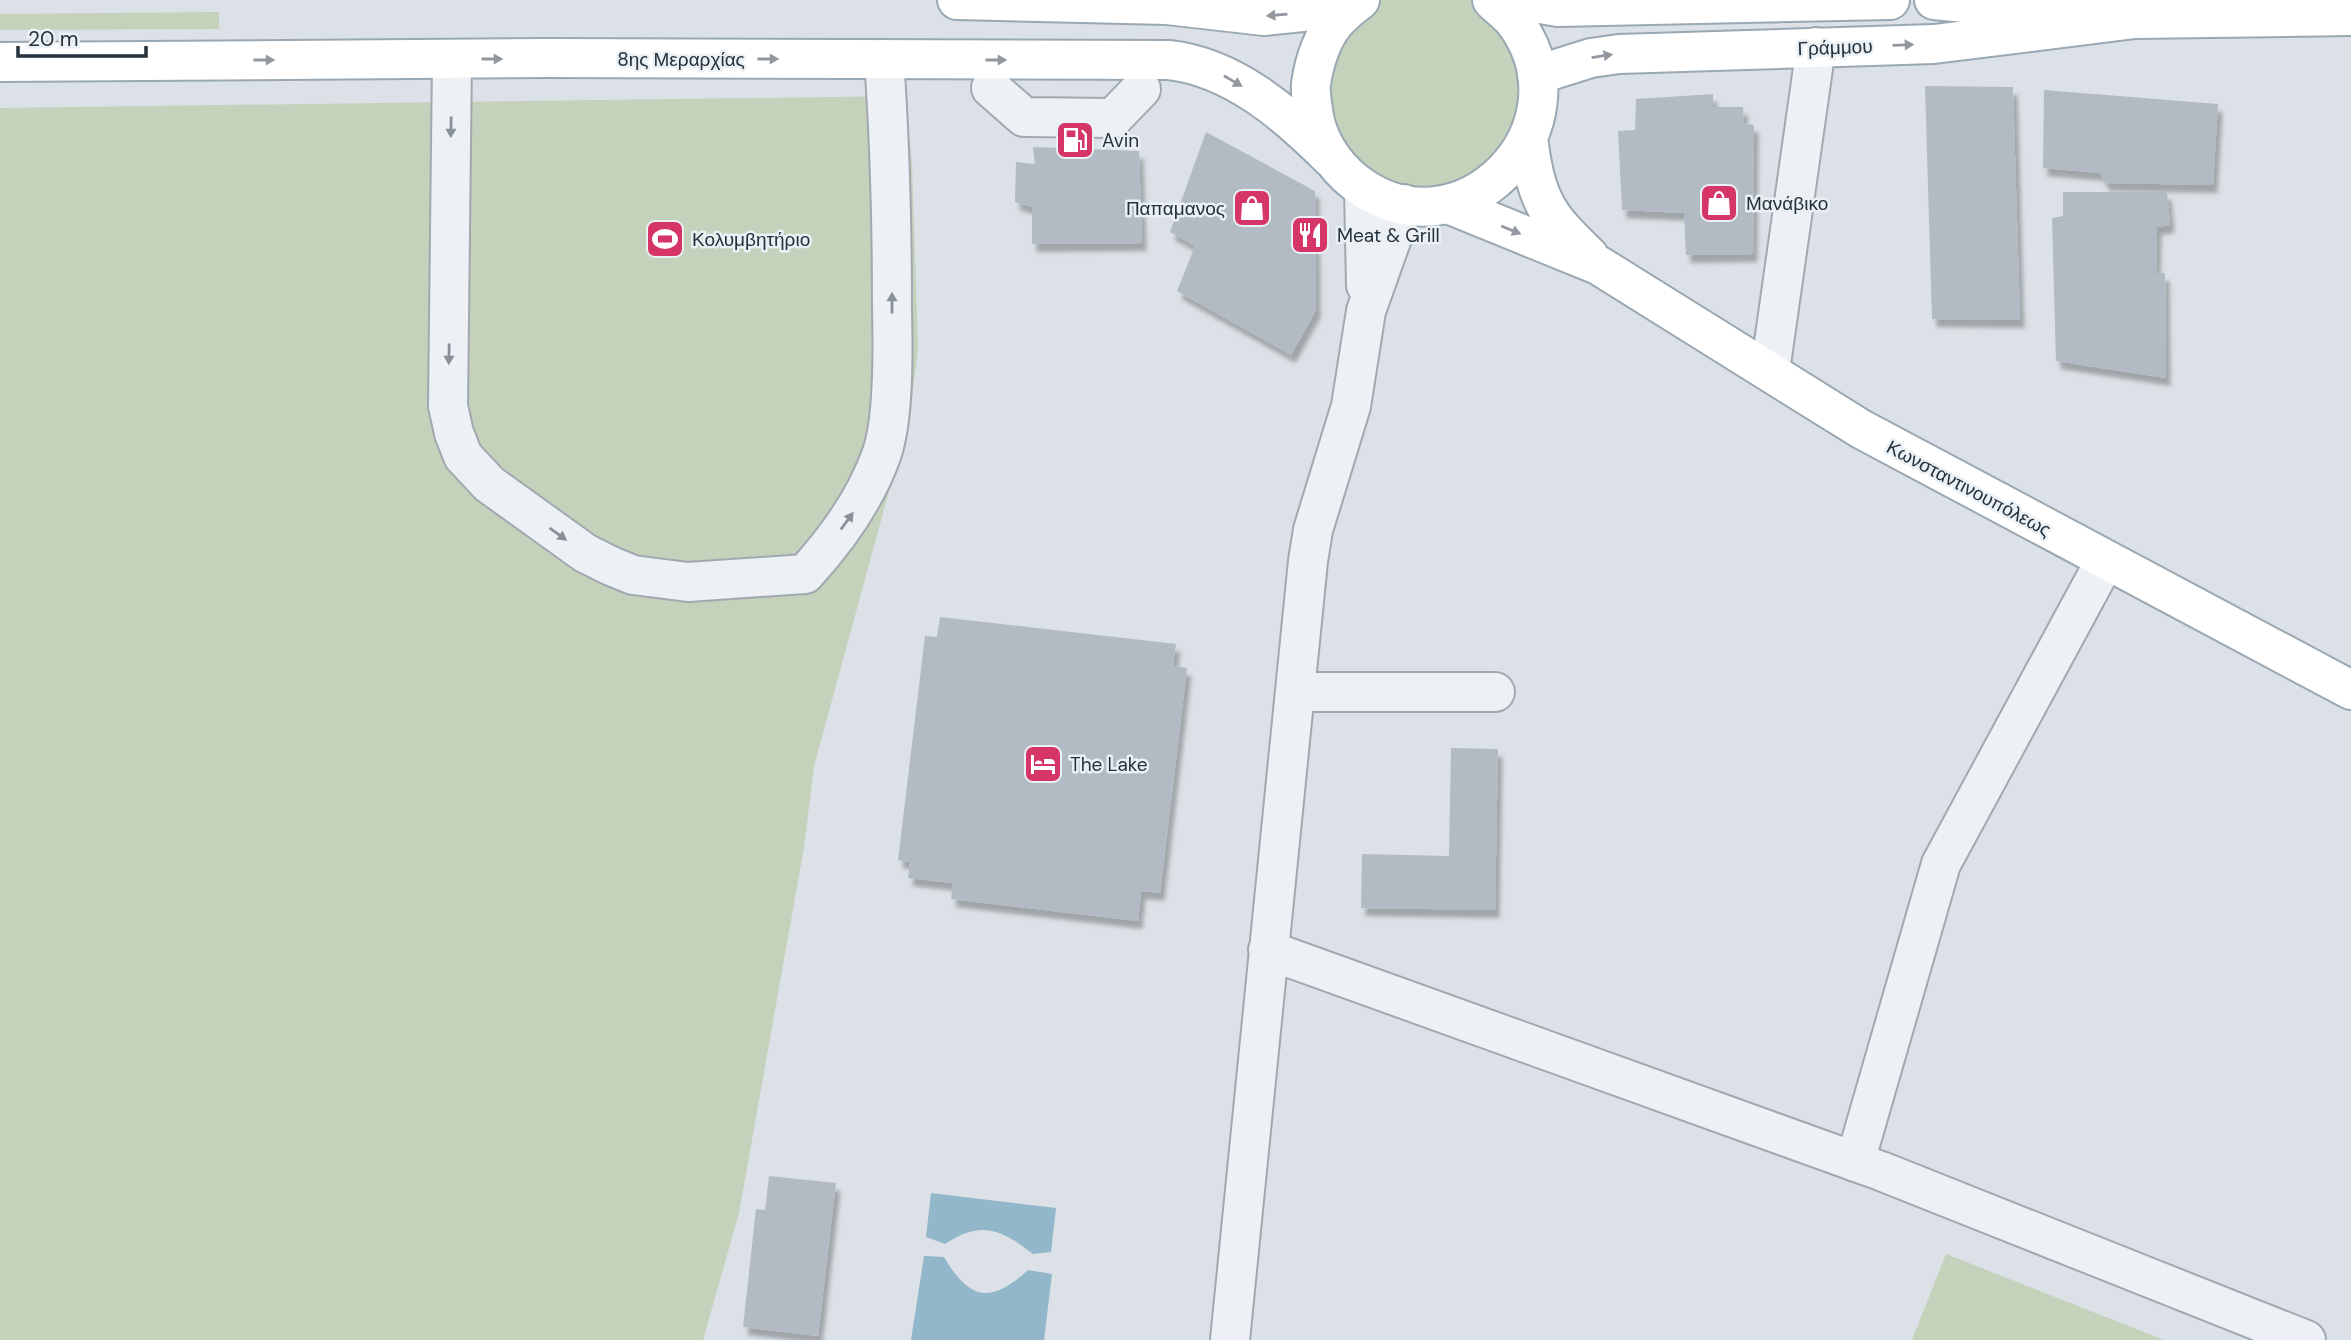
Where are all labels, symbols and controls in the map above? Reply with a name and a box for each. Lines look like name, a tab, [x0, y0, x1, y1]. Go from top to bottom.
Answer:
one-way arrow	[1265, 10, 1287, 21]
scale bar	[18, 14, 145, 58]
text: 20 m	[28, 25, 79, 53]
street label: Γράμμου	[1797, 34, 1873, 61]
one-way arrow	[1892, 39, 1914, 50]
street label: 8ης Μεραρχίας	[617, 47, 745, 72]
one-way arrow	[1592, 50, 1614, 61]
one-way arrow	[481, 53, 503, 65]
one-way arrow	[757, 53, 779, 65]
one-way arrow	[253, 54, 275, 66]
one-way arrow	[985, 54, 1007, 66]
one-way arrow	[1223, 75, 1243, 87]
one-way arrow	[446, 116, 457, 138]
fuel station icon: Avin	[1054, 119, 1096, 161]
place label: Avin	[1102, 128, 1139, 153]
shop icon: Μανάβικο	[1698, 182, 1740, 224]
shop icon: Παπαμανος	[1231, 187, 1273, 229]
place label: Μανάβικο	[1746, 191, 1828, 216]
place label: Παπαμανος	[1126, 196, 1225, 221]
restaurant icon: Meat & Grill	[1289, 214, 1331, 256]
sports icon: Κολυμβητήριο	[644, 218, 686, 260]
place label: Meat & Grill	[1337, 223, 1440, 248]
one-way arrow	[1500, 224, 1521, 235]
place label: Κολυμβητήριο	[692, 227, 810, 252]
one-way arrow	[886, 291, 898, 313]
one-way arrow	[443, 344, 455, 366]
street label: Κωνσταντινουπόλεως	[1882, 434, 2055, 542]
one-way arrow	[840, 511, 854, 530]
one-way arrow	[549, 527, 568, 541]
hotel icon: The Lake	[1022, 743, 1064, 785]
place label: The Lake	[1070, 752, 1147, 777]

